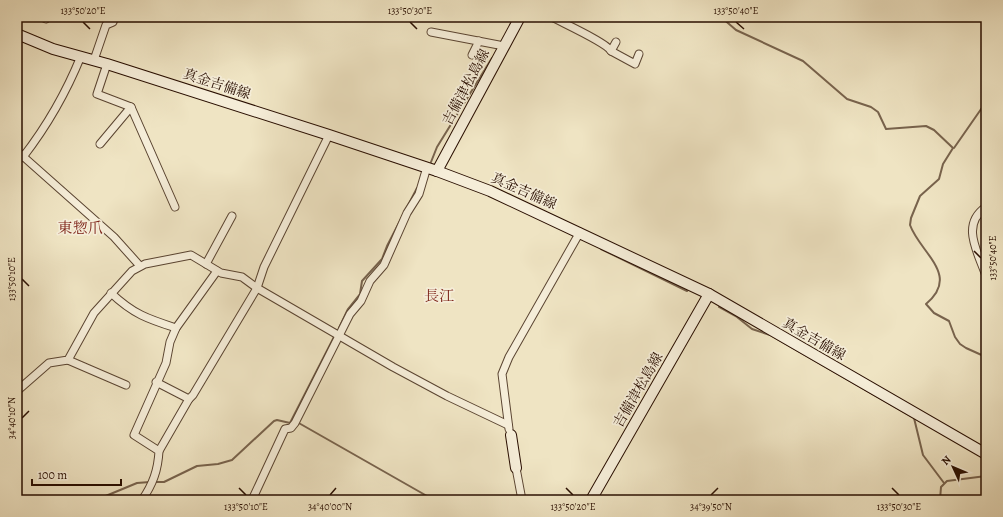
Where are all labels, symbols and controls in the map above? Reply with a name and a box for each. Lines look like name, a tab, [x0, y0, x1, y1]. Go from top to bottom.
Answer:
text: 133°50'20"E	[60, 4, 106, 17]
text: 133°50'30"E	[388, 4, 432, 17]
text: 133°50'40"E	[714, 4, 759, 17]
street label: 吉備津松島線	[438, 45, 494, 129]
street label: 真金吉備線	[181, 64, 253, 104]
street label: 真金吉備線	[488, 168, 560, 214]
district label: 東惣爪	[57, 218, 103, 238]
text: 133°50'40"E	[986, 235, 999, 280]
text: 133°50'10"E	[5, 257, 18, 301]
district label: 長江	[424, 286, 454, 306]
street label: 真金吉備線	[779, 313, 849, 365]
street label: 吉備津松島線	[609, 349, 667, 431]
text: 34°40'10"N	[5, 397, 18, 439]
north arrow	[933, 447, 973, 487]
text: N	[938, 452, 954, 468]
scale bar	[32, 461, 121, 487]
text: 100 m	[38, 467, 67, 483]
text: 133°50'10"E	[224, 500, 268, 513]
text: 34°40'00"N	[308, 500, 352, 513]
text: 133°50'20"E	[550, 500, 596, 513]
text: 34°39'50"N	[690, 500, 732, 513]
text: 133°50'30"E	[877, 500, 921, 513]

